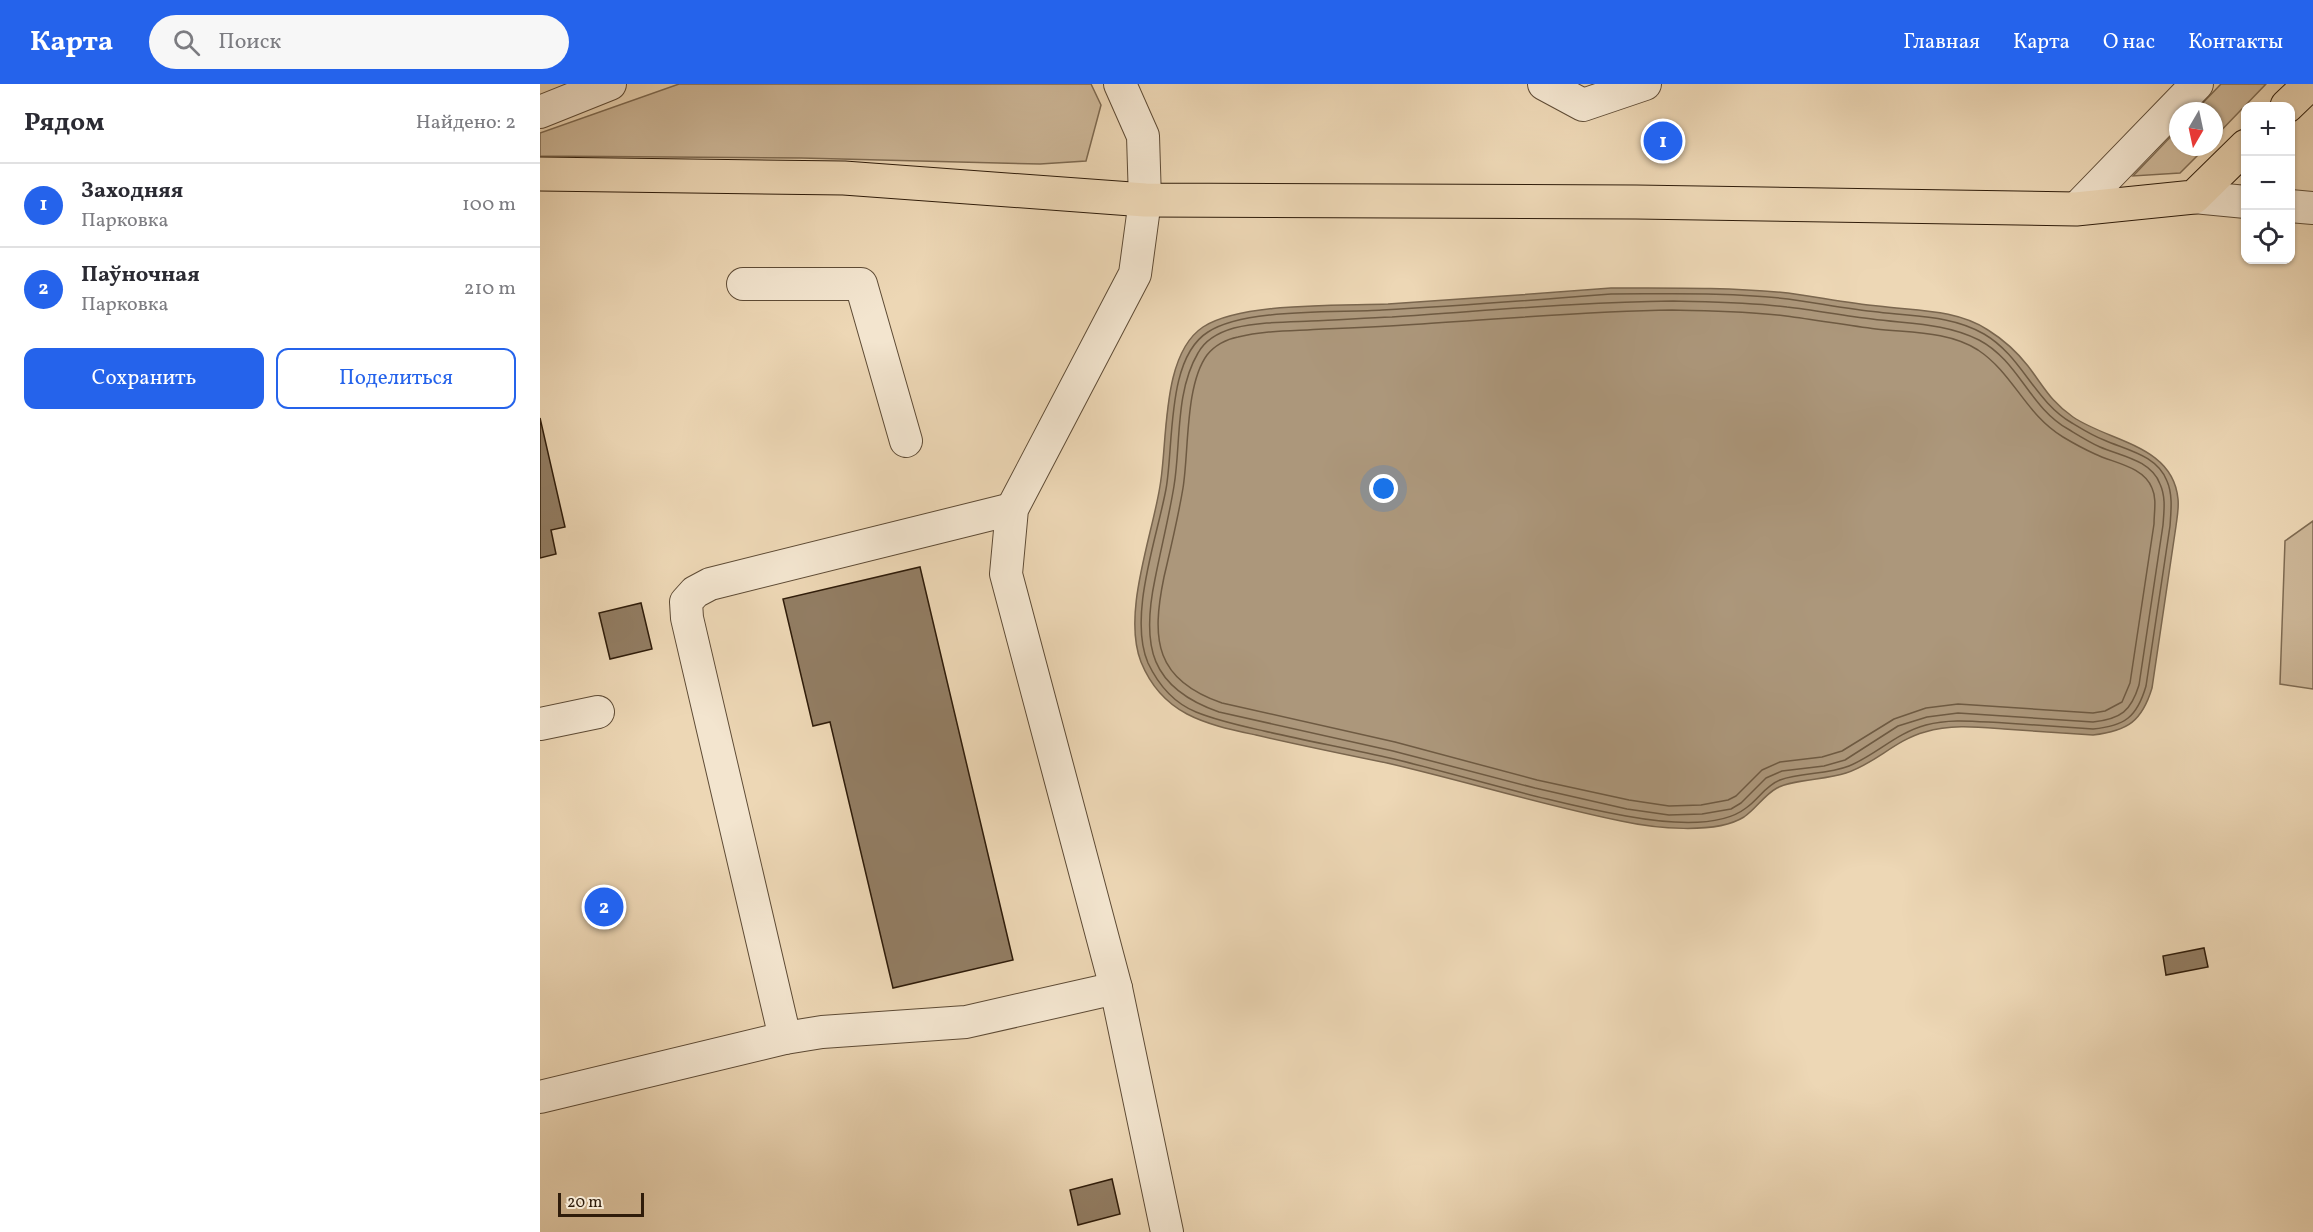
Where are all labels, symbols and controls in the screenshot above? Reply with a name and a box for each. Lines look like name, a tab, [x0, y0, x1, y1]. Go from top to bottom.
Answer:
search box	[149, 15, 569, 69]
text: Карта	[30, 23, 113, 62]
icon: search	[170, 26, 203, 59]
text: Поиск	[218, 27, 281, 58]
text: Главная	[1903, 28, 1980, 57]
text: Карта	[2013, 28, 2070, 57]
text: О нас	[2103, 28, 2155, 57]
text: Контакты	[2188, 28, 2283, 57]
north arrow	[2169, 102, 2223, 156]
map controls	[2241, 102, 2295, 264]
button: +	[2241, 102, 2295, 156]
text: Рядом	[24, 105, 104, 141]
text: Найдено: 2	[416, 109, 516, 137]
pin: 1	[1644, 118, 1682, 164]
button: −	[2241, 156, 2295, 210]
text: Заходняя	[81, 176, 183, 207]
text: 1	[39, 191, 48, 219]
text: 100 m	[462, 191, 516, 219]
text: Парковка	[81, 207, 168, 235]
button: locate	[2241, 210, 2295, 264]
text: Паўночная	[81, 260, 200, 291]
text: 2	[38, 275, 49, 303]
text: 210 m	[464, 275, 516, 303]
text: Парковка	[81, 291, 168, 319]
button: Сохранить	[24, 348, 264, 409]
button: Поделиться	[276, 348, 516, 409]
your location	[1369, 474, 1398, 503]
pin: 2	[584, 884, 624, 930]
scale bar	[558, 1190, 644, 1218]
text: 20 m	[567, 1192, 602, 1214]

